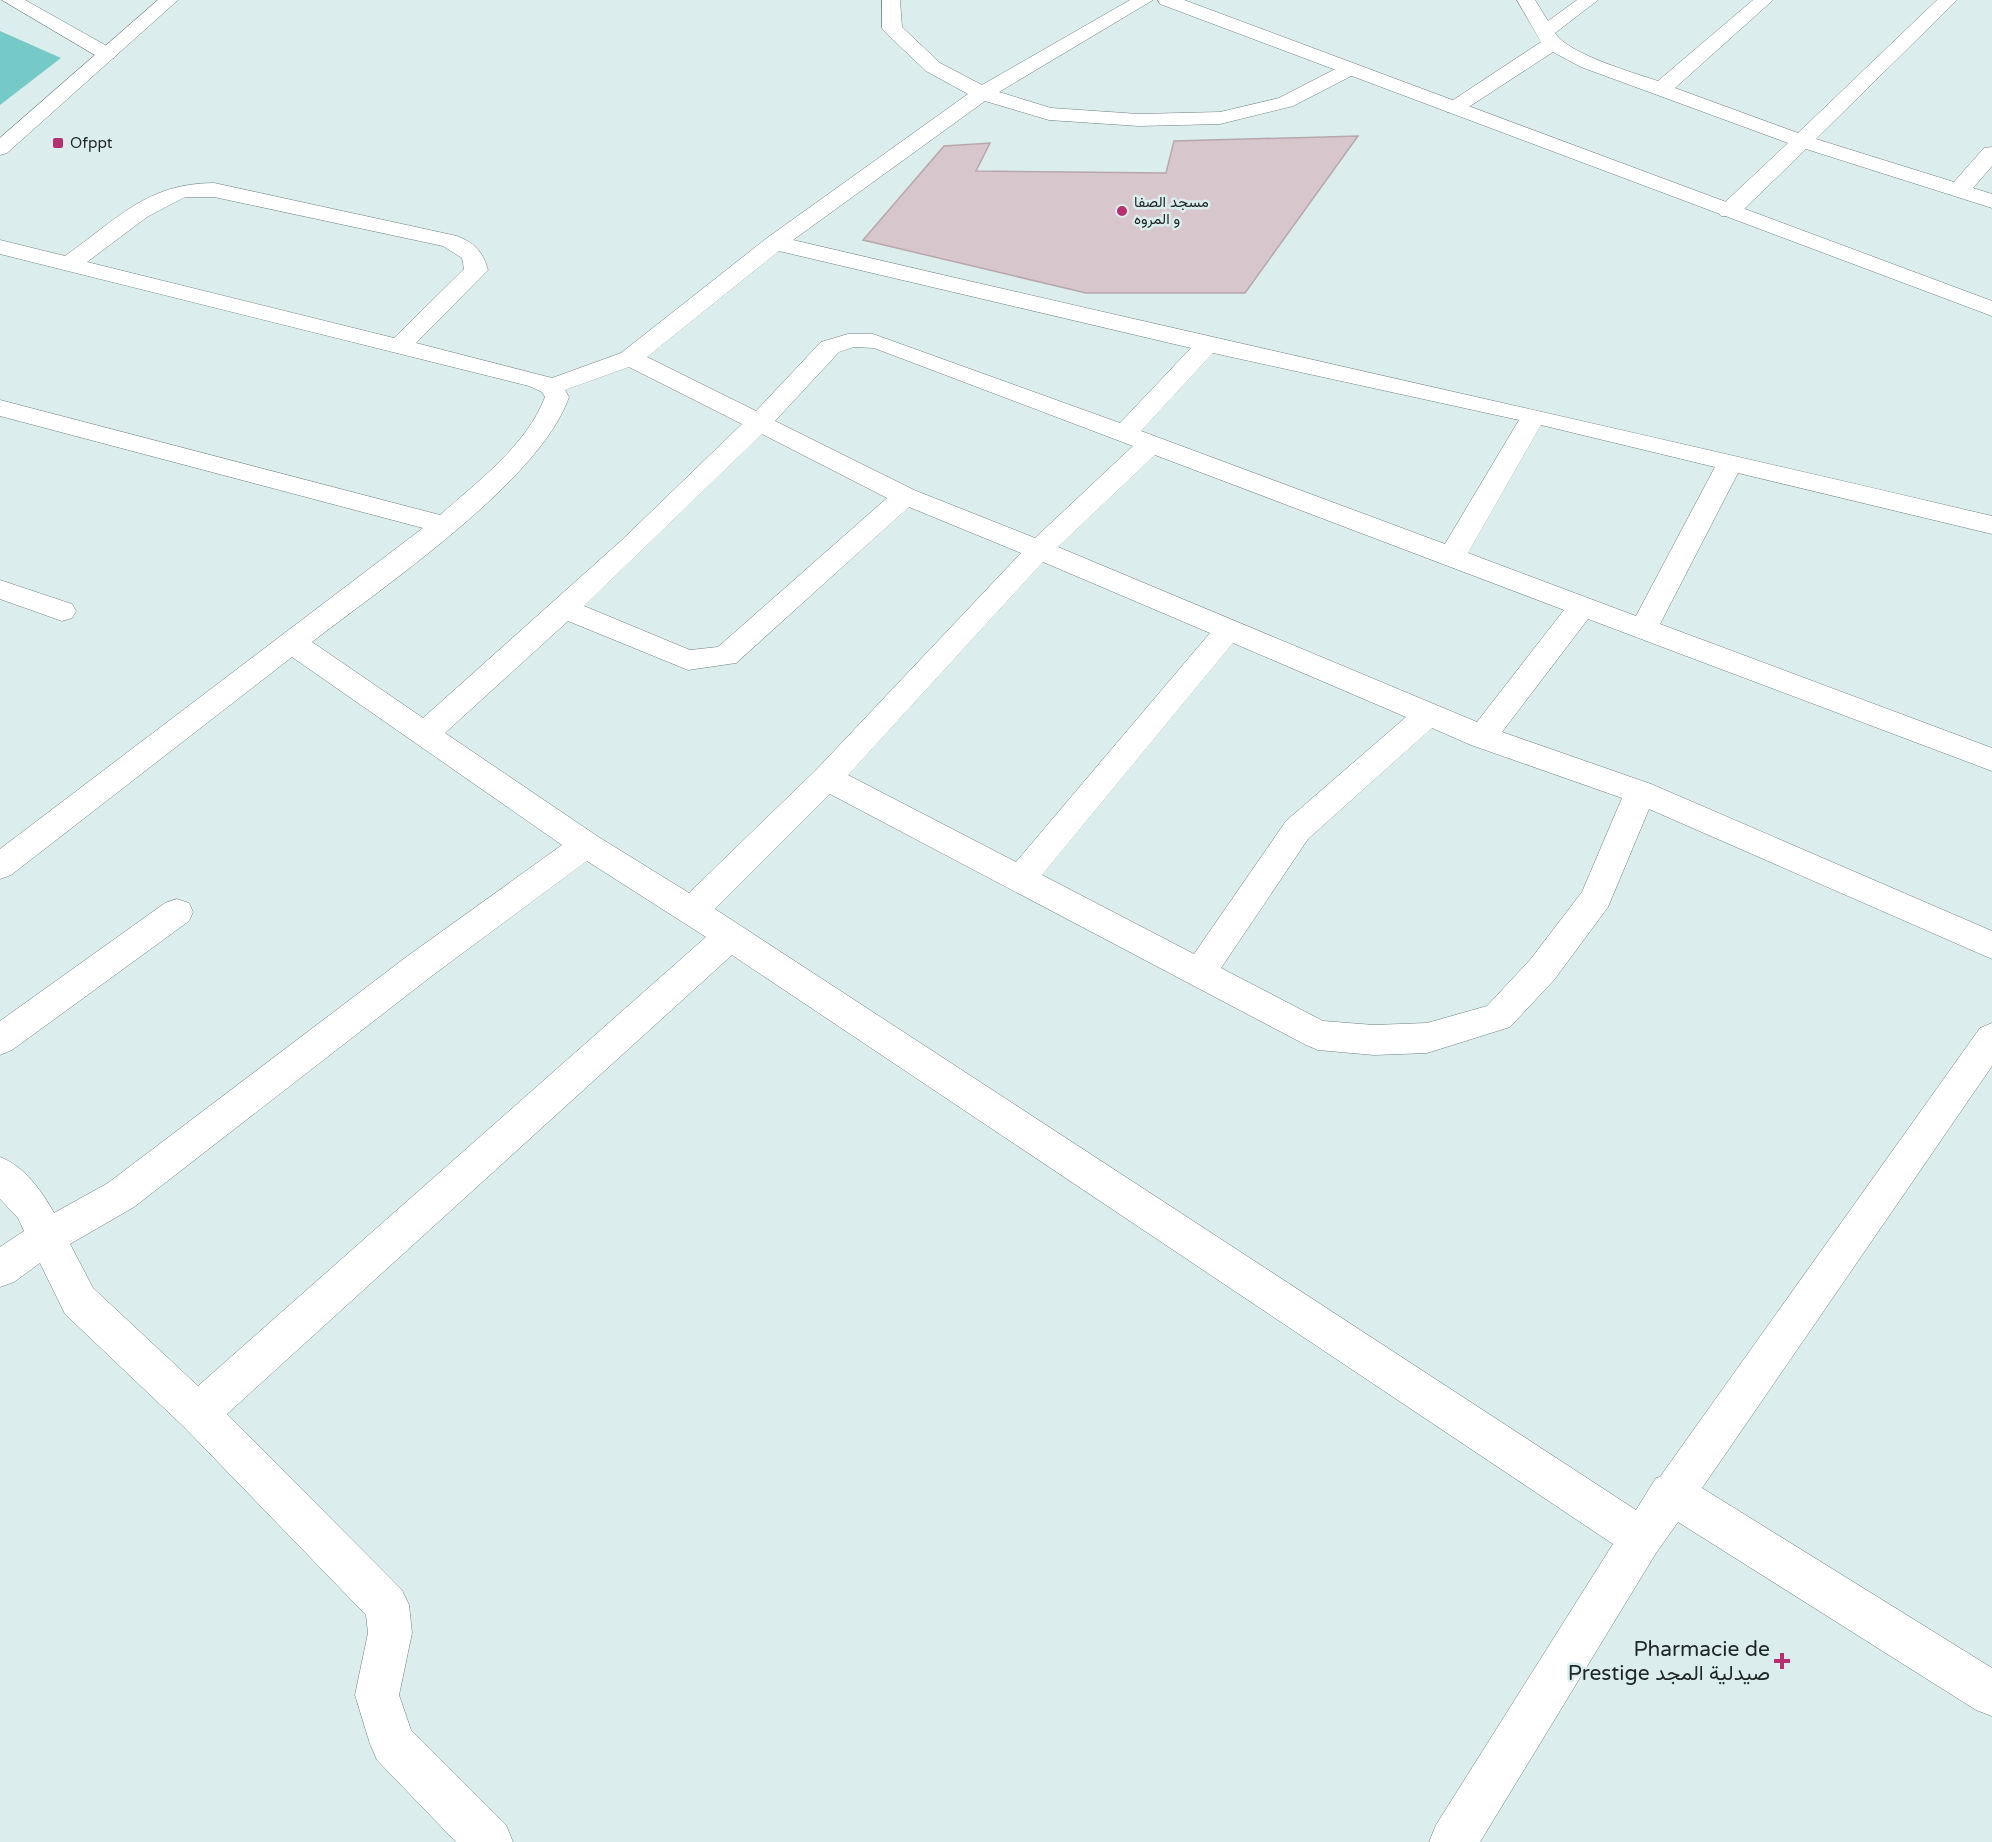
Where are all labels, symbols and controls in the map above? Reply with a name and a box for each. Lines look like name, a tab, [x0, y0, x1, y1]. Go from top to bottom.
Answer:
place label: Ofppt	[70, 134, 113, 152]
marker: Ofppt	[51, 136, 65, 150]
place label: مسجد الصفا و المروه	[1134, 193, 1209, 228]
marker: مسجد الصفا و المروه	[1115, 204, 1129, 218]
place label: Pharmacie de Prestige صيدلية المجد	[1568, 1637, 1770, 1686]
marker: Pharmacie de Prestige صيدلية المجد	[1775, 1654, 1789, 1668]

